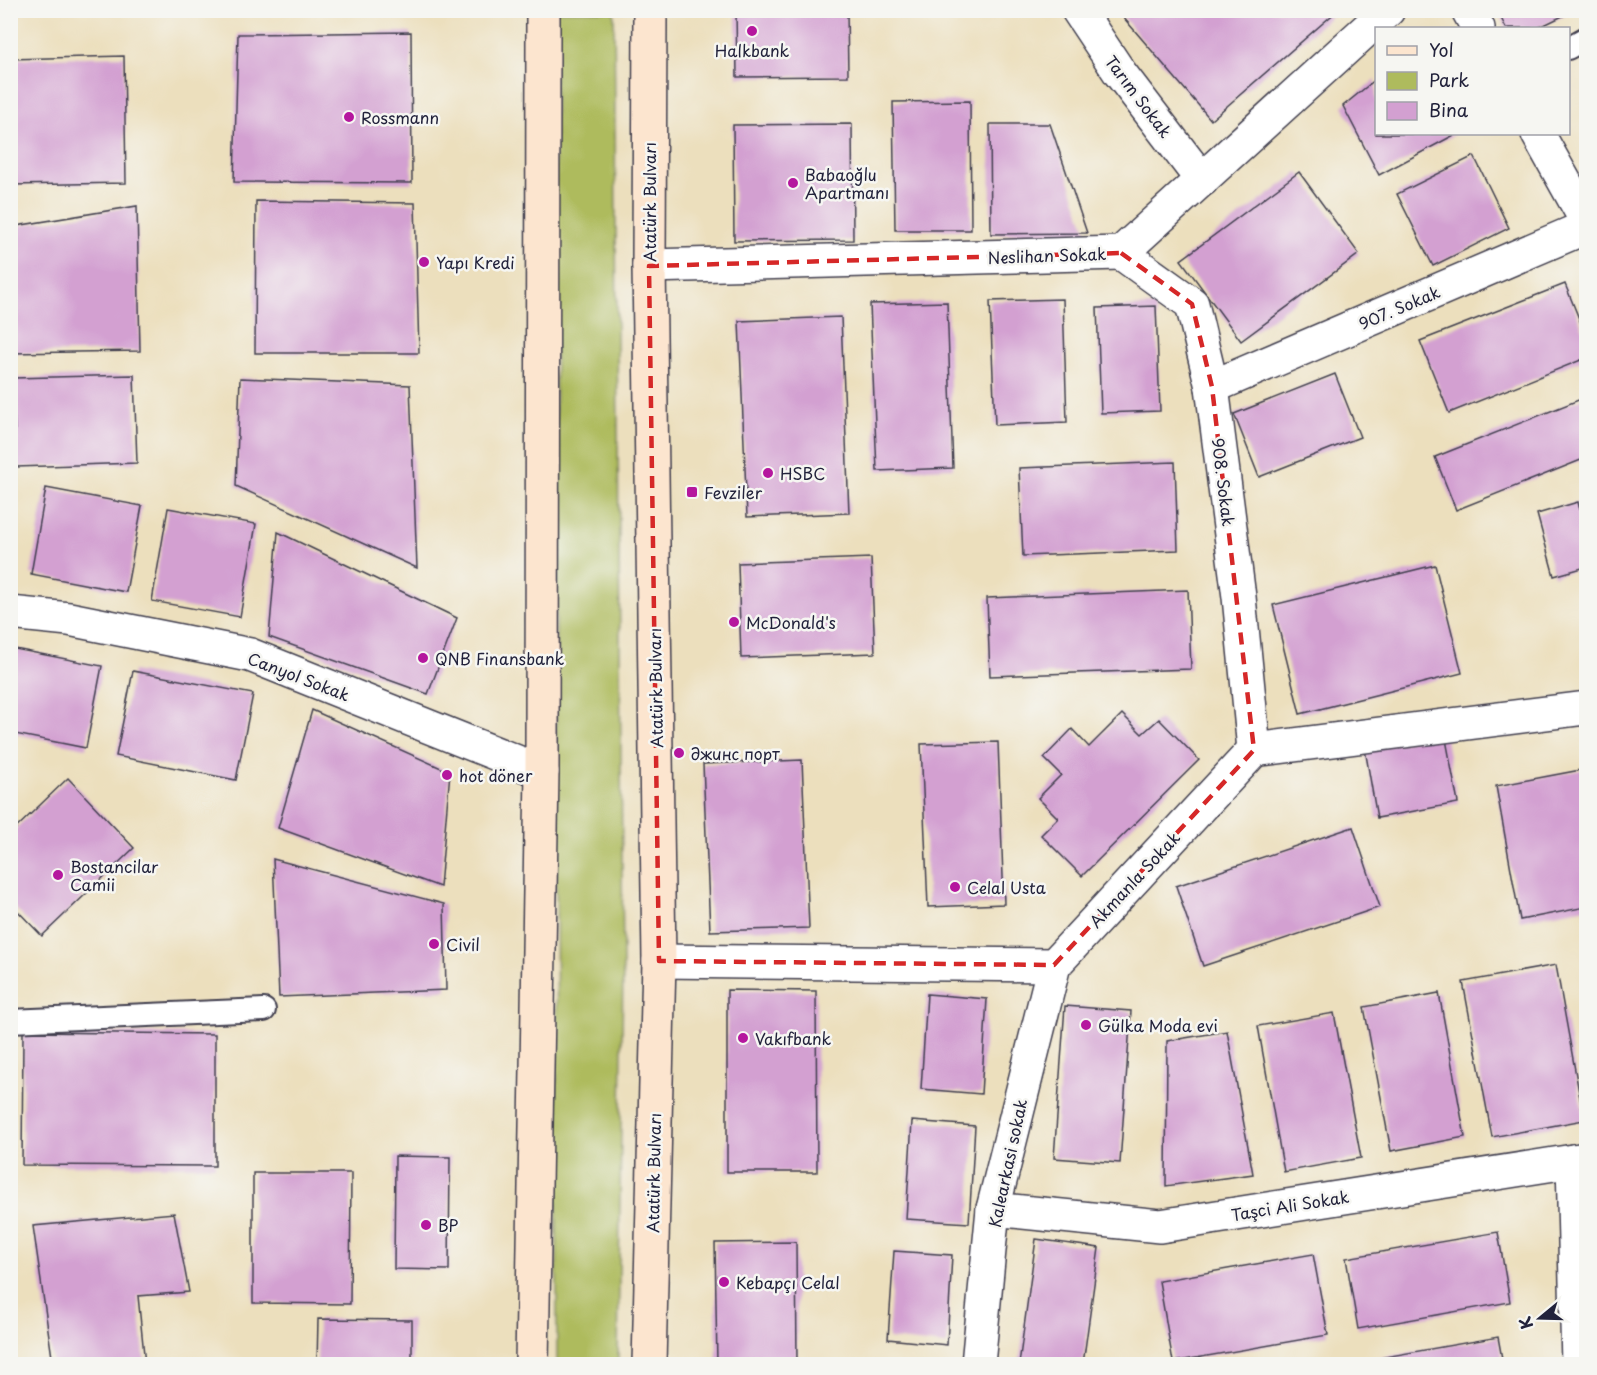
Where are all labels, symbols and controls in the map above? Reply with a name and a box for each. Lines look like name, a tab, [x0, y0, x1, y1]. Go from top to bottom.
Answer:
marker: Halkbank	[745, 24, 759, 38]
legend	[1375, 27, 1570, 135]
text: Yol	[1429, 36, 1454, 63]
place label: Halkbank	[715, 38, 790, 62]
street label: Tarım Sokak	[1100, 50, 1178, 142]
text: Park	[1429, 66, 1469, 93]
text: Bina	[1429, 96, 1469, 123]
place label: Rossmann	[361, 105, 439, 129]
marker: Rossmann	[342, 110, 356, 124]
street label: Atatürk Bulvarı	[637, 142, 661, 262]
place label: Babaoğlu Apartmanı	[805, 162, 889, 204]
marker: Babaoğlu Apartmanı	[786, 176, 800, 190]
street label: Neslihan Sokak	[987, 241, 1107, 269]
place label: Yapı Kredi	[436, 250, 515, 274]
marker: Yapı Kredi	[417, 255, 431, 269]
street label: 907. Sokak	[1355, 279, 1443, 335]
street label: 908. Sokak	[1207, 436, 1241, 528]
place label: HSBC	[780, 461, 825, 485]
marker: HSBC	[761, 466, 775, 480]
place label: Fevziler	[704, 480, 763, 504]
marker: Fevziler	[685, 485, 699, 499]
place label: McDonald's	[746, 610, 836, 634]
marker: McDonald's	[727, 615, 741, 629]
street label: Atatürk Bulvarı	[642, 628, 668, 748]
street label: Canyol Sokak	[245, 646, 353, 706]
place label: QNB Finansbank	[435, 646, 565, 670]
marker: QNB Finansbank	[416, 651, 430, 665]
place label: джинс порт	[691, 741, 780, 765]
marker: джинс порт	[672, 746, 686, 760]
place label: hot döner	[459, 763, 533, 787]
marker: hot döner	[440, 768, 454, 782]
street label: Akmanla Sokak	[1083, 826, 1185, 932]
place label: Bostancilar Camii	[70, 854, 159, 896]
marker: Bostancilar Camii	[51, 868, 65, 882]
place label: Celal Usta	[967, 875, 1046, 899]
marker: Celal Usta	[948, 880, 962, 894]
place label: Civil	[446, 932, 480, 956]
marker: Civil	[427, 937, 441, 951]
place label: Gülka Moda evi	[1098, 1013, 1218, 1037]
marker: Gülka Moda evi	[1079, 1018, 1093, 1032]
place label: Vakıfbank	[755, 1026, 832, 1050]
marker: Vakıfbank	[736, 1031, 750, 1045]
street label: Kalearkasi sokak	[982, 1096, 1032, 1230]
street label: Atatürk Bulvarı	[640, 1113, 666, 1233]
street label: Taşci Ali Sokak	[1229, 1184, 1351, 1226]
place label: BP	[438, 1213, 459, 1237]
marker: BP	[419, 1218, 433, 1232]
place label: Kebapçı Celal	[736, 1270, 840, 1294]
marker: Kebapçı Celal	[717, 1275, 731, 1289]
north arrow	[1510, 1288, 1570, 1348]
text: K	[1512, 1313, 1538, 1333]

